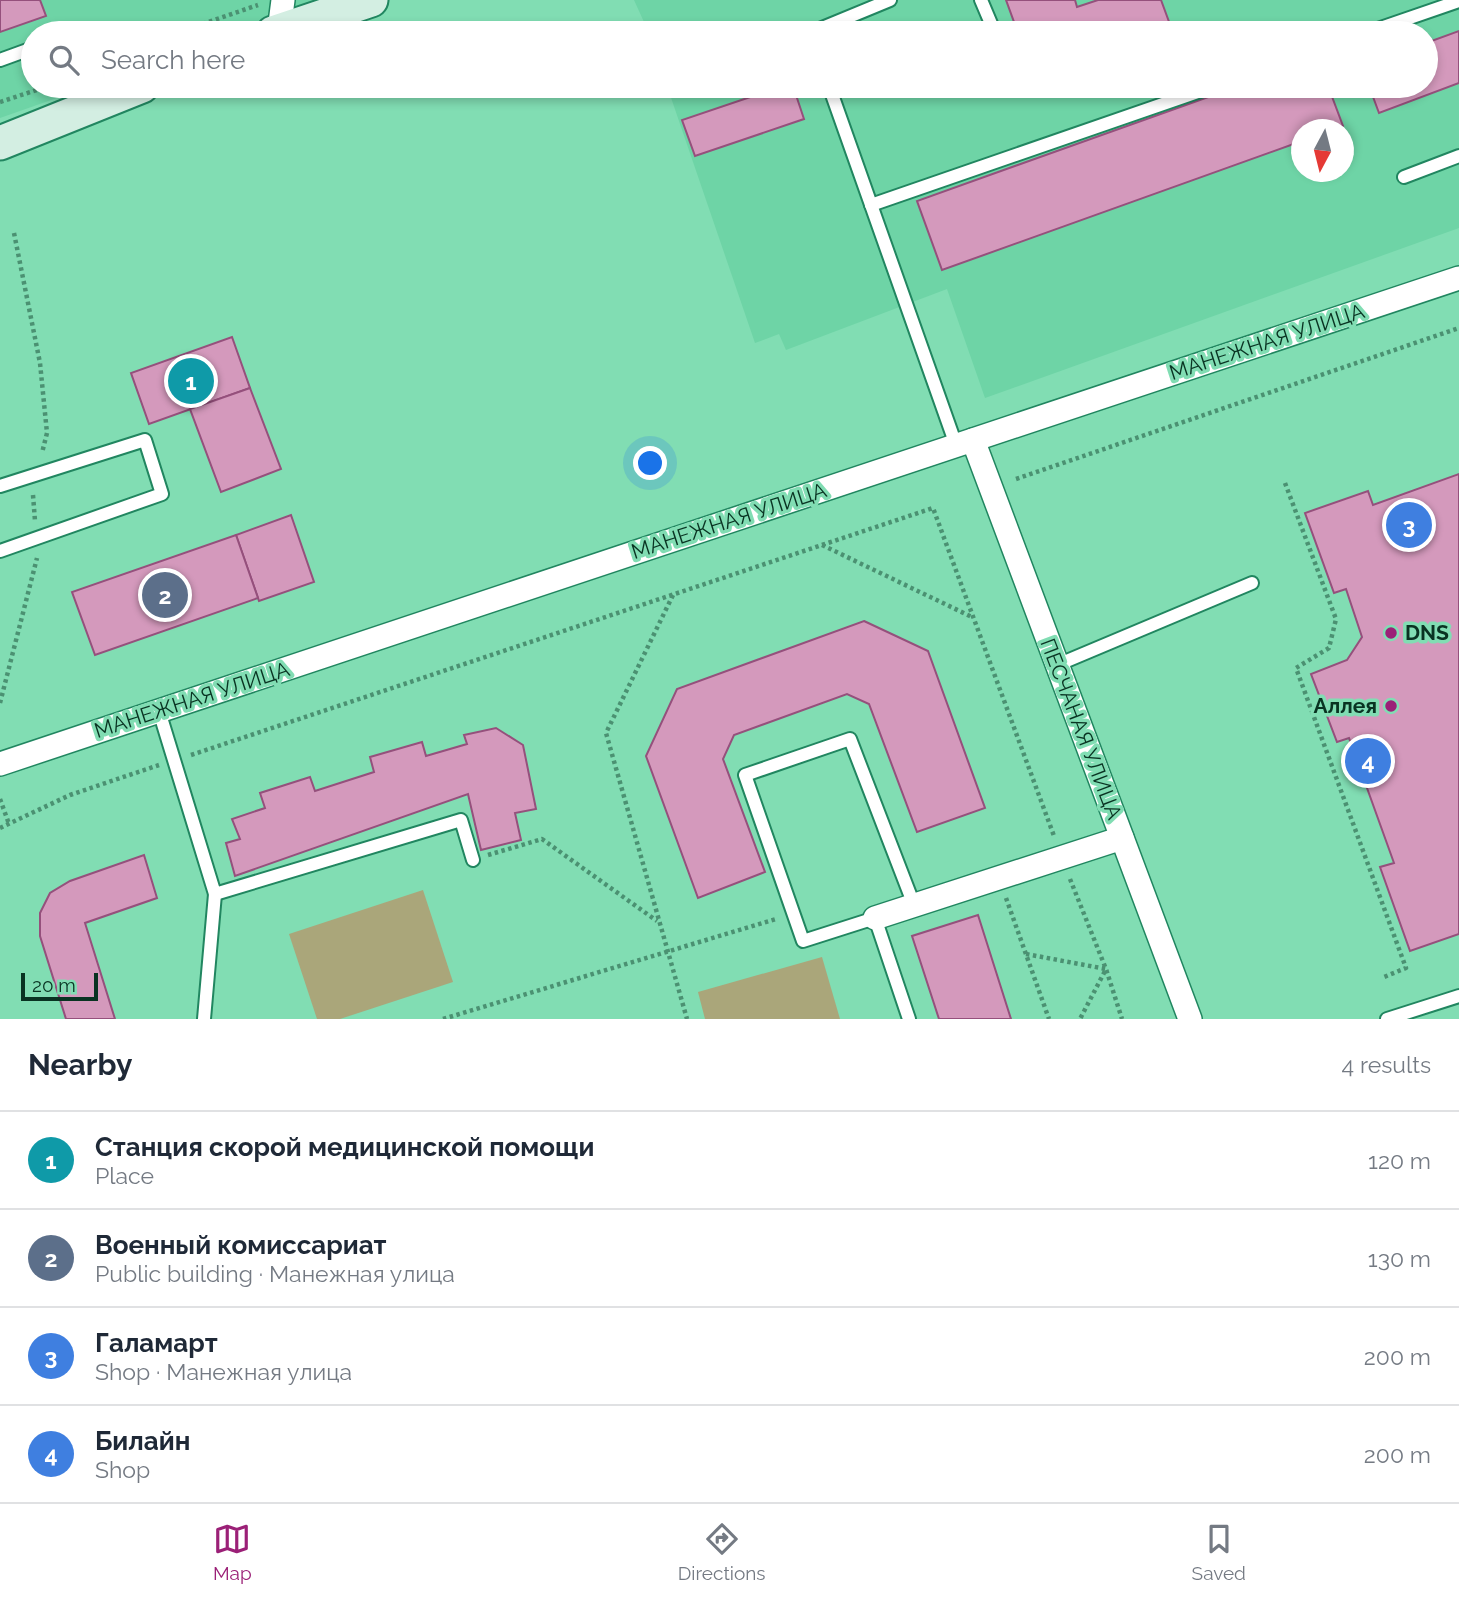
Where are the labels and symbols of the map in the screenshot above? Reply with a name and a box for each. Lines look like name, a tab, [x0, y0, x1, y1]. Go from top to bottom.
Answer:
north arrow	[1291, 119, 1354, 182]
street label: МАНЕЖНАЯ УЛИЦА	[1166, 298, 1368, 385]
pin: 1	[168, 355, 214, 407]
your location	[633, 446, 667, 480]
street label: МАНЕЖНАЯ УЛИЦА	[628, 477, 830, 564]
pin: 3	[1386, 499, 1432, 551]
pin: 2	[142, 569, 188, 621]
place label: DNS	[1405, 620, 1449, 645]
marker: DNS	[1383, 625, 1399, 641]
street label: ПЕСЧАНАЯ УЛИЦА	[1035, 635, 1128, 823]
street label: МАНЕЖНАЯ УЛИЦА	[91, 656, 293, 743]
place label: Аллея	[1314, 693, 1377, 718]
marker: Аллея	[1383, 698, 1399, 714]
pin: 4	[1345, 735, 1391, 787]
scale bar	[21, 970, 98, 1002]

